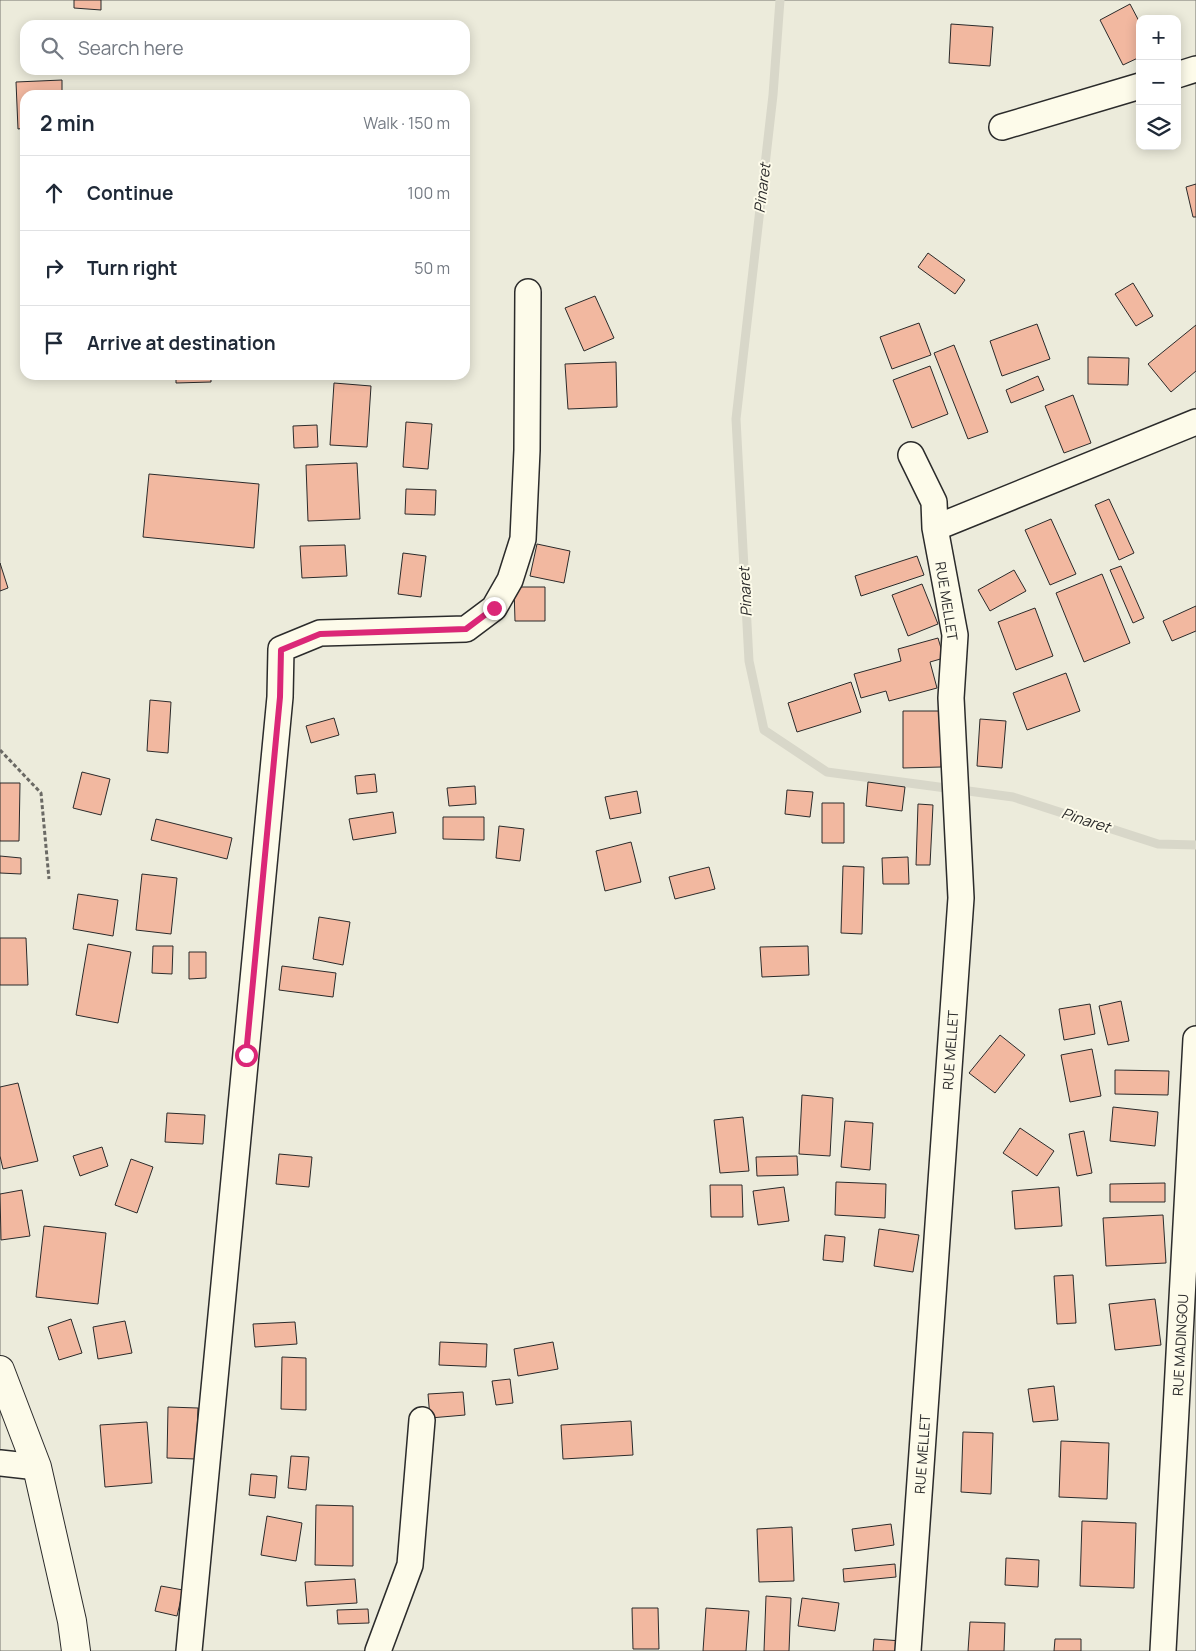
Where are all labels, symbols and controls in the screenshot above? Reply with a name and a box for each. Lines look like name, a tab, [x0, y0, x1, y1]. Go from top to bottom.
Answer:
map controls	[1136, 15, 1181, 150]
button: +	[1136, 15, 1181, 60]
search box	[20, 20, 470, 75]
icon: search	[38, 34, 66, 62]
text: Search here	[78, 35, 184, 61]
button: −	[1136, 60, 1181, 105]
button: layers	[1136, 105, 1181, 150]
text: 2 min	[40, 109, 95, 137]
text: Walk · 150 m	[363, 112, 450, 134]
water label: Pinaret	[749, 160, 776, 214]
icon: ahead	[40, 179, 68, 207]
text: Continue	[87, 180, 173, 206]
text: 100 m	[407, 182, 450, 204]
icon: right	[40, 254, 68, 282]
text: Turn right	[87, 255, 177, 281]
text: 50 m	[414, 257, 450, 279]
icon: arrive	[40, 329, 68, 357]
text: Arrive at destination	[87, 330, 276, 356]
street label: RUE MELLET	[931, 560, 963, 643]
water label: Pinaret	[733, 565, 757, 617]
route end	[483, 597, 506, 620]
water label: Pinaret	[1059, 802, 1115, 838]
street label: RUE MELLET	[938, 1009, 962, 1090]
route start	[235, 1044, 258, 1067]
street label: RUE MADINGOU	[1168, 1293, 1192, 1397]
street label: RUE MELLET	[910, 1413, 934, 1494]

